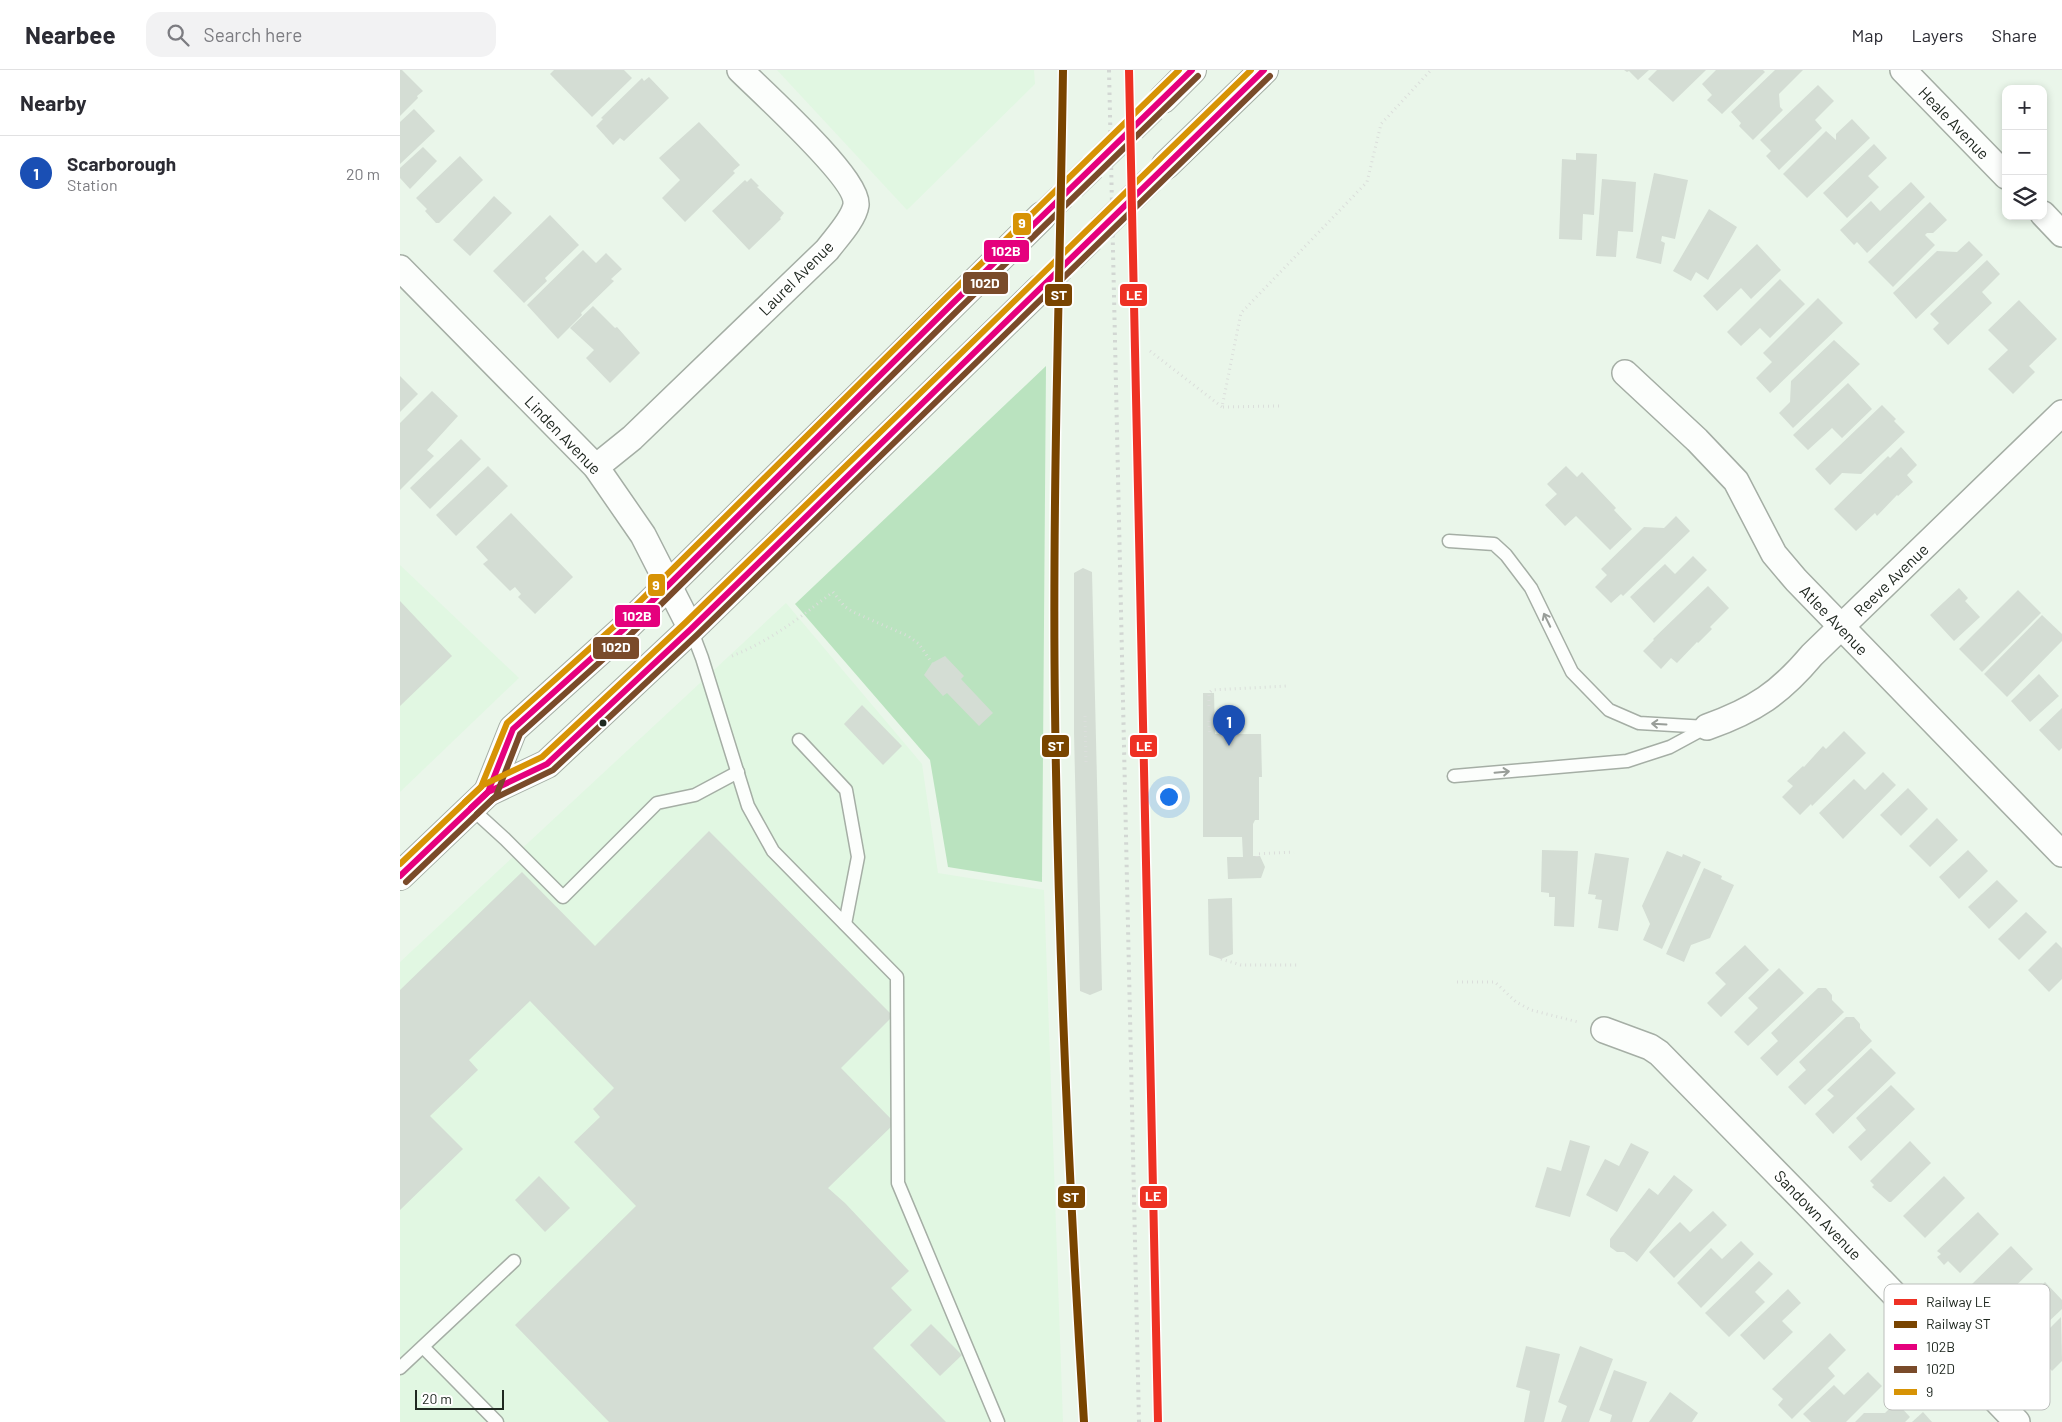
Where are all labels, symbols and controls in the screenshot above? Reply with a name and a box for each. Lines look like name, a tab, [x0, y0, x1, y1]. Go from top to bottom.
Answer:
search box	[146, 12, 496, 57]
text: Nearbee	[25, 20, 116, 49]
icon: search	[164, 21, 192, 49]
text: Search here	[204, 23, 302, 46]
text: Map	[1851, 24, 1883, 46]
text: Layers	[1911, 24, 1964, 46]
text: Share	[1992, 24, 2037, 46]
street label: Heale Avenue	[1915, 82, 1994, 163]
map controls	[2002, 85, 2047, 220]
button: +	[2002, 85, 2047, 130]
text: Nearby	[20, 90, 86, 115]
button: −	[2002, 130, 2047, 175]
text: Scarborough	[67, 152, 176, 175]
text: 1	[33, 164, 39, 183]
text: 20 m	[346, 164, 380, 183]
text: Station	[67, 175, 118, 194]
button: layers	[2002, 175, 2047, 220]
line badge: 9	[1012, 212, 1032, 236]
text: 9	[1018, 214, 1026, 231]
street label: Laurel Avenue	[754, 236, 837, 319]
line badge: 102B	[983, 239, 1030, 263]
text: 102B	[991, 242, 1021, 259]
line badge: 102D	[962, 271, 1009, 295]
text: 102D	[970, 274, 1000, 291]
line badge: ST	[1044, 283, 1073, 307]
line badge: LE	[1119, 283, 1148, 307]
text: ST	[1051, 286, 1067, 303]
text: LE	[1126, 286, 1142, 303]
street label: Linden Avenue	[521, 392, 605, 478]
street label: Reeve Avenue	[1849, 539, 1932, 620]
line badge: 9	[647, 573, 666, 597]
text: 9	[652, 576, 660, 593]
street label: Atlee Avenue	[1796, 581, 1873, 659]
line badge: 102B	[614, 604, 661, 628]
text: 102B	[622, 607, 652, 624]
one-way arrow	[1542, 613, 1552, 628]
line badge: 102D	[592, 636, 640, 660]
text: 102D	[601, 638, 631, 655]
pin: 1	[1213, 705, 1245, 746]
unlabelled marker	[598, 718, 608, 728]
one-way arrow	[1651, 720, 1667, 729]
line badge: ST	[1041, 734, 1070, 758]
line badge: LE	[1129, 734, 1158, 758]
text: ST	[1048, 737, 1064, 754]
text: LE	[1136, 737, 1152, 754]
one-way arrow	[1494, 767, 1510, 776]
your location	[1156, 784, 1182, 810]
street label: Sandown Avenue	[1771, 1166, 1866, 1263]
line badge: ST	[1057, 1185, 1086, 1209]
line badge: LE	[1139, 1185, 1168, 1209]
text: LE	[1145, 1187, 1161, 1204]
text: ST	[1063, 1188, 1079, 1205]
legend	[1884, 1284, 2050, 1410]
text: Railway LE	[1926, 1293, 1991, 1310]
text: Railway ST	[1926, 1315, 1991, 1332]
text: 102B	[1926, 1338, 1955, 1355]
text: 102D	[1926, 1360, 1955, 1377]
text: 9	[1926, 1383, 1933, 1400]
scale bar	[415, 1387, 504, 1410]
text: 20 m	[422, 1390, 452, 1407]

